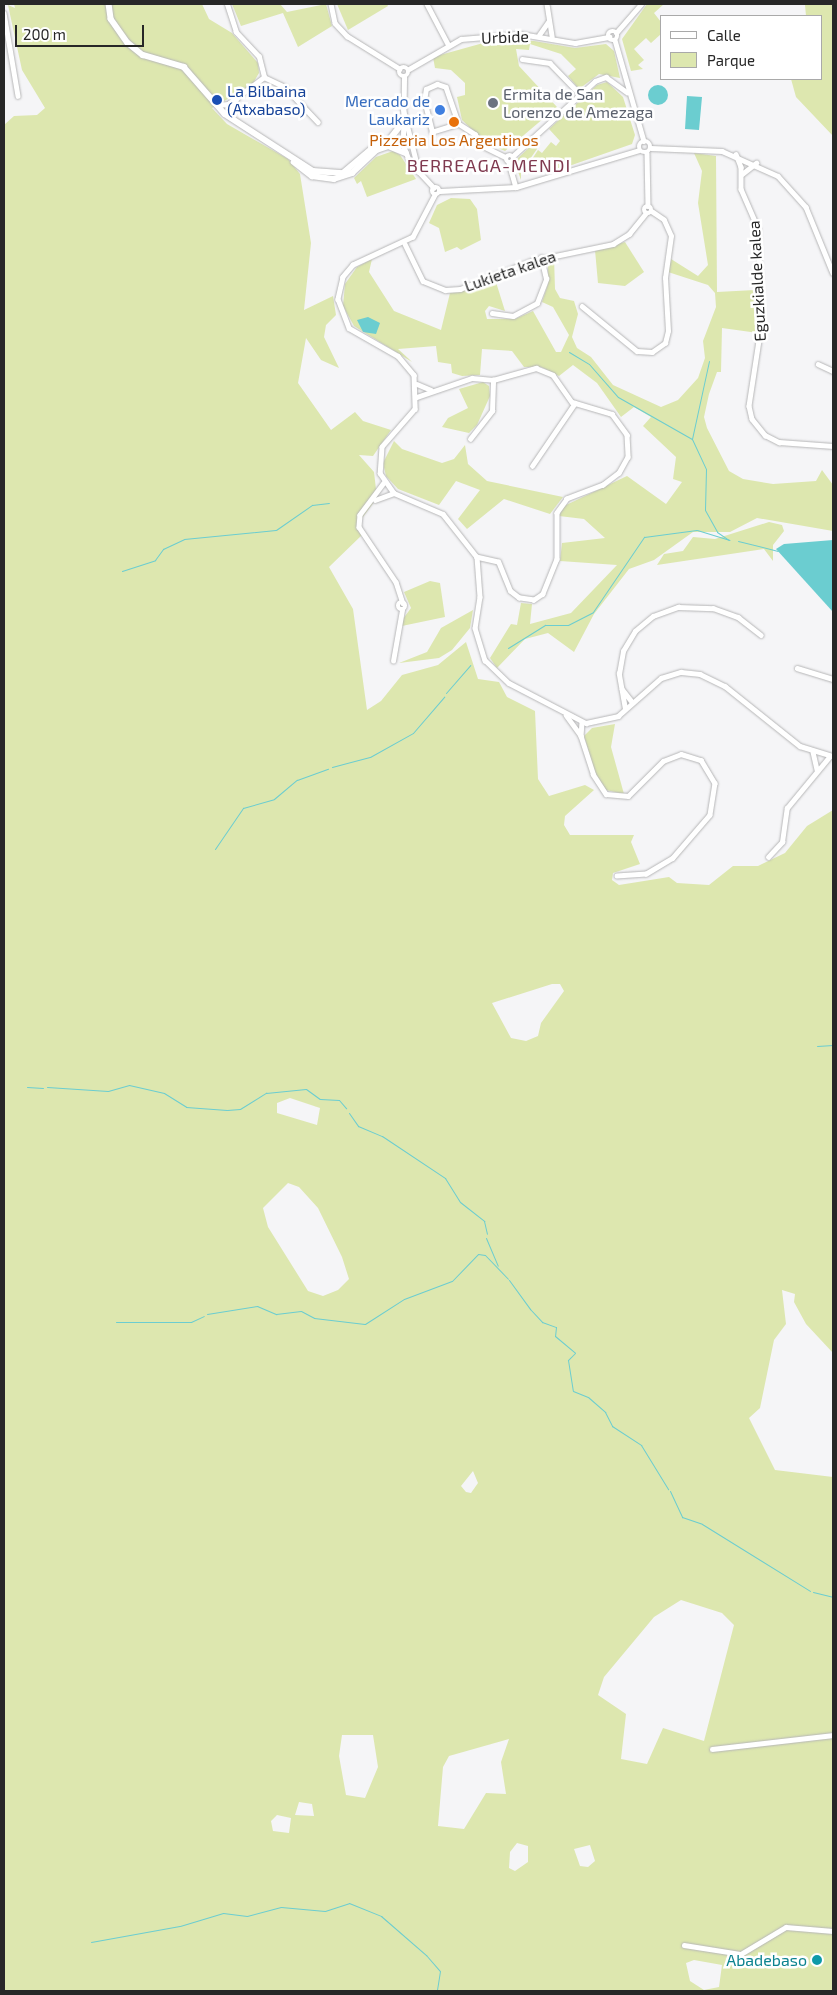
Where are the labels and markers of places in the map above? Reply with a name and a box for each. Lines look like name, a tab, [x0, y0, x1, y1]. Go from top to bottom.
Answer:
place label: La Bilbaina (Atxabaso)	[227, 81, 306, 119]
place label: Ermita de San Lorenzo de Amezaga	[503, 84, 654, 122]
place label: Mercado de Laukariz	[345, 91, 430, 129]
marker: La Bilbaina (Atxabaso)	[211, 94, 223, 106]
marker: Ermita de San Lorenzo de Amezaga	[487, 97, 499, 109]
marker: Mercado de Laukariz	[434, 104, 446, 116]
marker: Pizzeria Los Argentinos	[448, 116, 460, 128]
place label: Pizzeria Los Argentinos	[369, 130, 539, 150]
place label: Abadebaso	[726, 1950, 807, 1970]
marker: Abadebaso	[811, 1954, 823, 1966]

